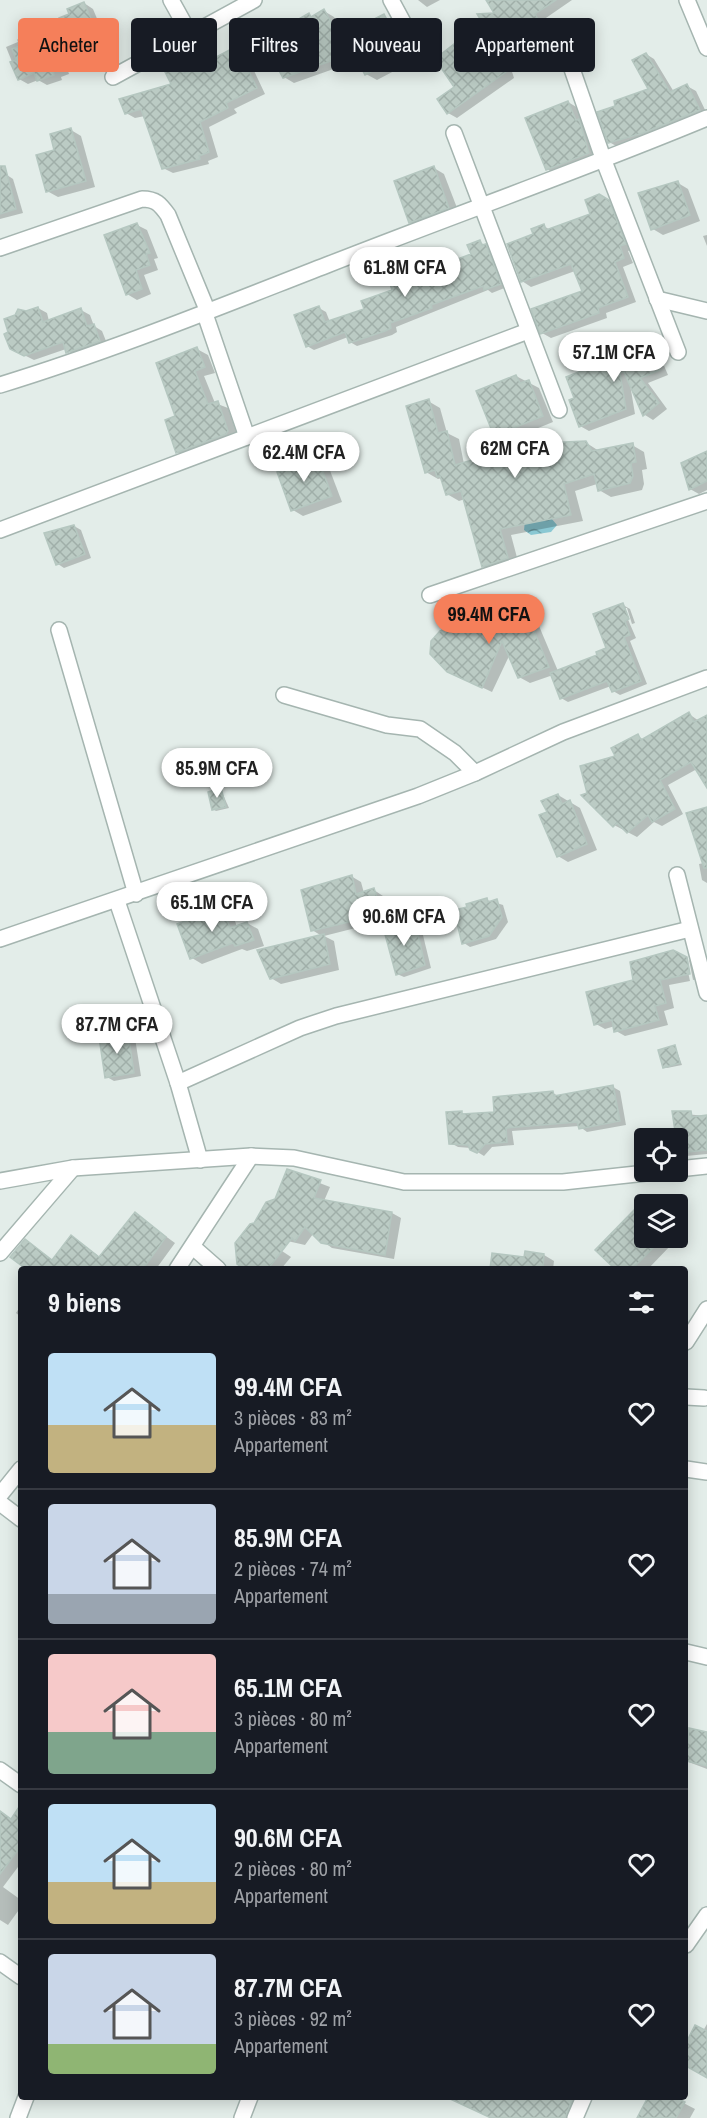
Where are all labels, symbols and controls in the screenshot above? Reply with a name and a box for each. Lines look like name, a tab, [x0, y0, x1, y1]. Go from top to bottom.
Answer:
chip: Acheter	[18, 18, 119, 72]
chip: Louer	[131, 18, 217, 72]
chip: Filtres	[229, 18, 319, 72]
chip: Nouveau	[331, 18, 442, 72]
chip: Appartement	[454, 18, 595, 72]
pin: 61.8M CFA	[336, 247, 474, 298]
text: 61.8M CFA	[364, 253, 446, 280]
pin: 57.1M CFA	[545, 332, 683, 383]
text: 57.1M CFA	[573, 338, 655, 365]
pin: 62M CFA	[460, 428, 570, 479]
pin: 62.4M CFA	[235, 432, 373, 483]
text: 62M CFA	[480, 434, 550, 461]
text: 62.4M CFA	[263, 438, 345, 465]
pin: 99.4M CFA	[420, 594, 558, 645]
text: 99.4M CFA	[448, 600, 530, 627]
pin: 85.9M CFA	[148, 748, 286, 799]
text: 85.9M CFA	[176, 754, 258, 781]
pin: 65.1M CFA	[143, 882, 281, 933]
text: 65.1M CFA	[171, 888, 253, 915]
pin: 90.6M CFA	[335, 896, 473, 947]
text: 90.6M CFA	[363, 902, 445, 929]
pin: 87.7M CFA	[48, 1004, 186, 1055]
text: 87.7M CFA	[76, 1010, 158, 1037]
map controls	[634, 1128, 688, 1248]
button: locate	[634, 1128, 688, 1182]
button: layers	[634, 1194, 688, 1248]
text: 9 biens	[48, 1285, 121, 1320]
icon: filters	[625, 1286, 658, 1319]
text: 99.4M CFA	[234, 1369, 342, 1404]
icon: home	[96, 1377, 168, 1449]
icon: heart	[625, 1397, 658, 1430]
text: 3 pièces · 83 m²	[234, 1404, 352, 1431]
text: Appartement	[234, 1431, 328, 1458]
text: 85.9M CFA	[234, 1520, 342, 1555]
icon: home	[96, 1528, 168, 1600]
icon: heart	[625, 1548, 658, 1581]
text: 2 pièces · 74 m²	[234, 1555, 352, 1582]
text: Appartement	[234, 1582, 328, 1609]
text: 65.1M CFA	[234, 1670, 342, 1705]
icon: home	[96, 1678, 168, 1750]
icon: heart	[625, 1698, 658, 1731]
text: 3 pièces · 80 m²	[234, 1705, 352, 1732]
text: Appartement	[234, 1732, 328, 1759]
text: 90.6M CFA	[234, 1820, 342, 1855]
icon: home	[96, 1828, 168, 1900]
icon: heart	[625, 1848, 658, 1881]
text: 2 pièces · 80 m²	[234, 1855, 352, 1882]
text: Appartement	[234, 1882, 328, 1909]
text: 87.7M CFA	[234, 1970, 342, 2005]
icon: home	[96, 1978, 168, 2050]
icon: heart	[625, 1998, 658, 2031]
text: 3 pièces · 92 m²	[234, 2005, 352, 2032]
text: Appartement	[234, 2032, 328, 2059]

